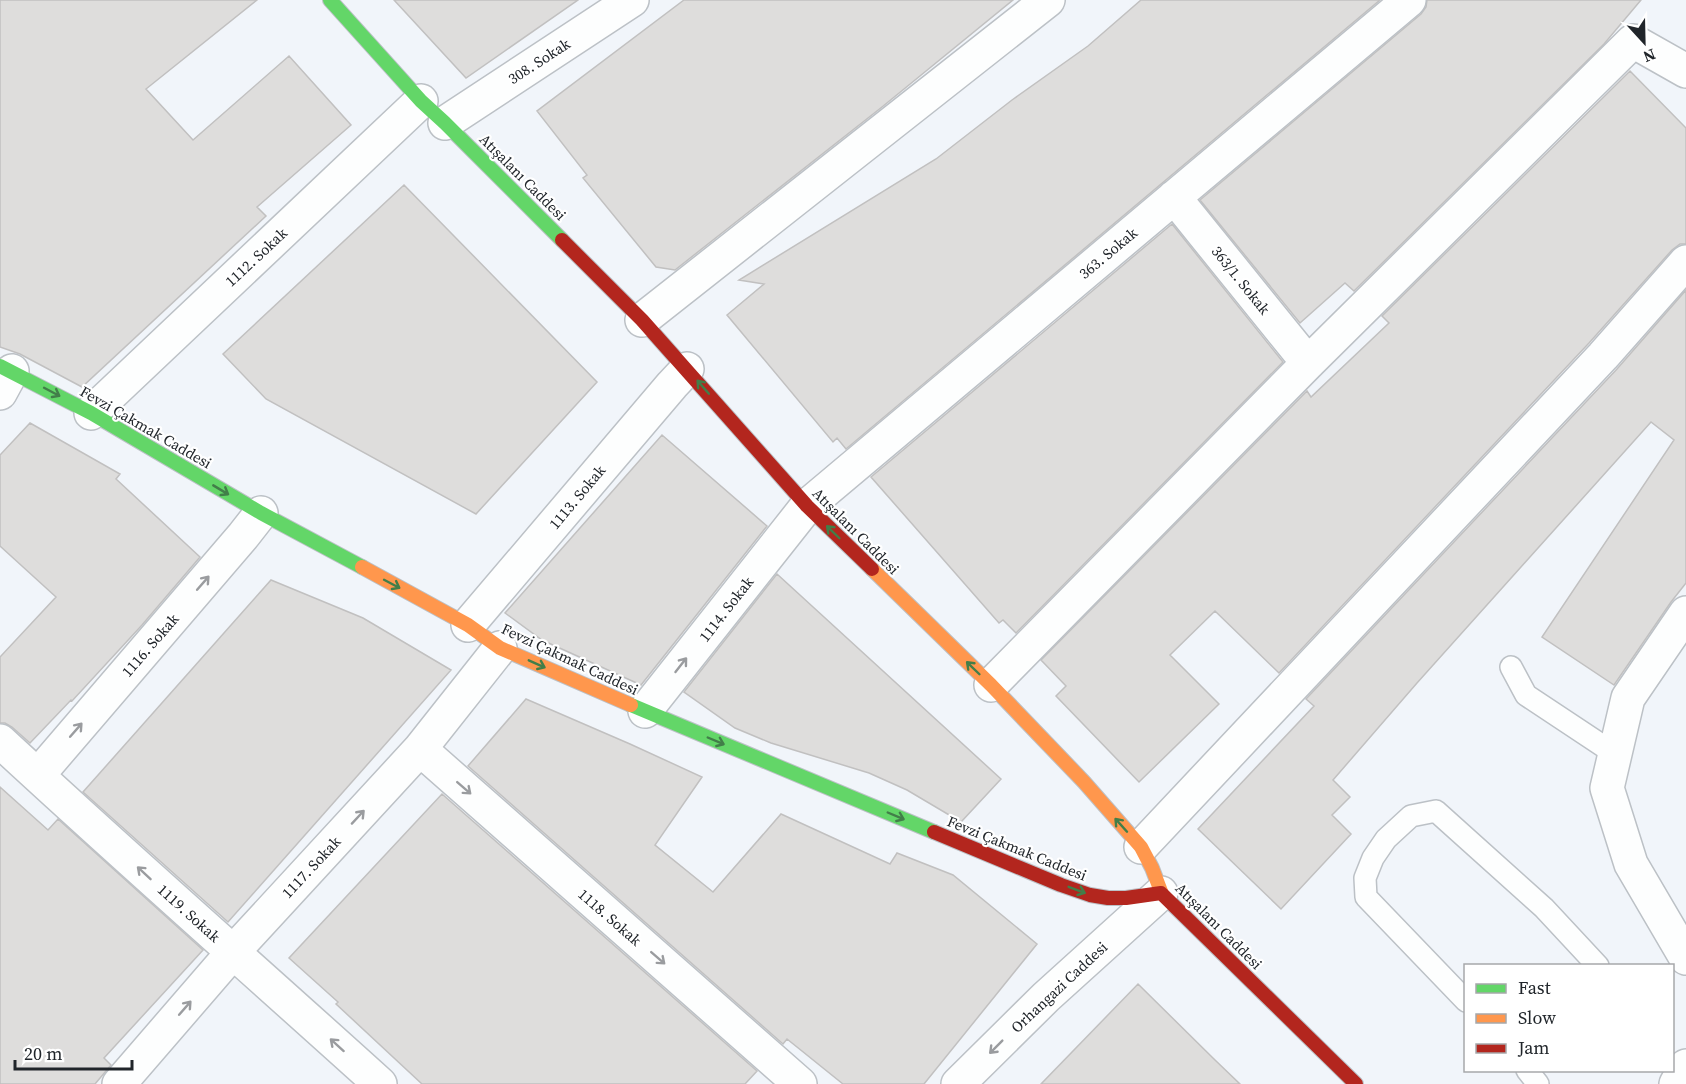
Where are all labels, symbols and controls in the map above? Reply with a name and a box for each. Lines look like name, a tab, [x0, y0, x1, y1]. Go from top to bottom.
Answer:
north arrow	[1614, 12, 1674, 72]
street label: 308. Sokak	[504, 33, 575, 89]
text: N	[1640, 44, 1659, 68]
street label: Atışalanı Caddesi	[475, 129, 571, 225]
street label: 1112. Sokak	[220, 222, 292, 291]
street label: 363. Sokak	[1074, 222, 1142, 284]
street label: 363/1. Sokak	[1207, 241, 1276, 319]
one-way arrow	[696, 380, 710, 395]
street label: Fevzi Çakmak Caddesi	[76, 381, 216, 473]
one-way arrow	[43, 387, 61, 399]
street label: 1113. Sokak	[544, 460, 611, 534]
street label: Atışalanı Caddesi	[808, 483, 904, 579]
one-way arrow	[212, 484, 229, 496]
one-way arrow	[826, 525, 841, 539]
street label: 1114. Sokak	[694, 571, 759, 646]
one-way arrow	[196, 576, 210, 591]
one-way arrow	[382, 579, 400, 590]
street label: 1116. Sokak	[117, 608, 184, 681]
street label: Fevzi Çakmak Caddesi	[498, 618, 642, 700]
one-way arrow	[674, 658, 687, 674]
one-way arrow	[528, 659, 546, 670]
one-way arrow	[966, 661, 981, 675]
one-way arrow	[69, 723, 83, 738]
one-way arrow	[707, 736, 725, 747]
one-way arrow	[456, 781, 471, 795]
one-way arrow	[351, 810, 365, 825]
street label: Fevzi Çakmak Caddesi	[944, 810, 1090, 886]
one-way arrow	[887, 811, 905, 822]
one-way arrow	[1114, 818, 1128, 833]
street label: 1117. Sokak	[277, 831, 346, 903]
one-way arrow	[137, 866, 152, 880]
street label: Atışalanı Caddesi	[1171, 878, 1267, 974]
street label: 1119. Sokak	[153, 879, 226, 947]
street label: 1118. Sokak	[574, 884, 647, 951]
one-way arrow	[1067, 885, 1086, 896]
street label: Orhangazi Caddesi	[1006, 937, 1112, 1037]
one-way arrow	[650, 951, 665, 965]
legend	[1464, 964, 1674, 1072]
text: Fast	[1518, 975, 1551, 1000]
one-way arrow	[178, 1001, 192, 1016]
text: Slow	[1518, 1005, 1556, 1030]
scale bar	[15, 1033, 132, 1071]
text: Jam	[1517, 1035, 1550, 1060]
one-way arrow	[330, 1038, 345, 1052]
one-way arrow	[988, 1040, 1003, 1055]
text: 20 m	[24, 1041, 62, 1066]

